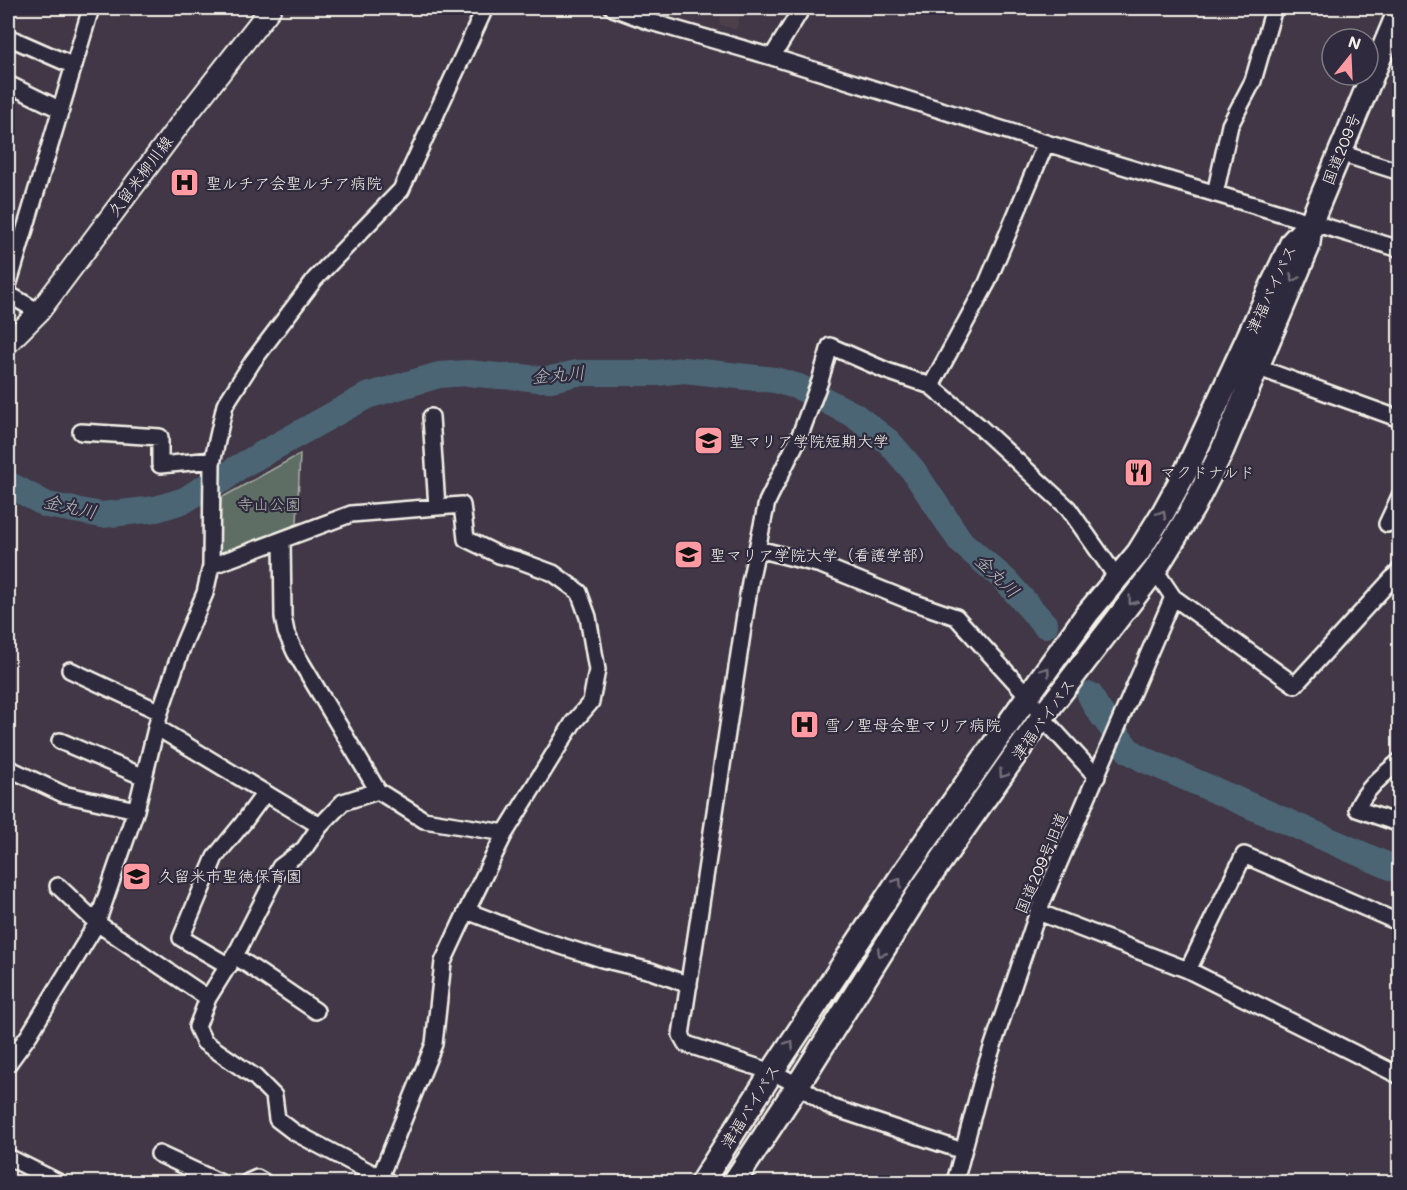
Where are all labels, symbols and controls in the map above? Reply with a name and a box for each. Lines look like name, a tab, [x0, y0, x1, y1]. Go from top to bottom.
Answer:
north arrow	[1320, 27, 1380, 87]
text: N	[1346, 30, 1364, 54]
street label: 国道209号	[1317, 110, 1365, 188]
street label: 久留米柳川線	[102, 131, 177, 220]
hospital icon: 聖ルチア会聖ルチア病院	[169, 167, 201, 199]
place label: 聖ルチア会聖ルチア病院	[206, 172, 382, 193]
street label: 津福バイパス	[1241, 241, 1300, 337]
one-way arrow	[1290, 271, 1302, 282]
water label: 金丸川	[530, 360, 586, 388]
school or university icon: 聖マリア学院短期大学	[692, 425, 724, 457]
place label: 聖マリア学院短期大学	[729, 430, 889, 451]
restaurant icon: マクドナルド	[1123, 456, 1155, 488]
place label: マクドナルド	[1160, 461, 1255, 482]
water label: 金丸川	[41, 488, 99, 524]
park label: 寺山公園	[237, 493, 301, 514]
one-way arrow	[1155, 510, 1166, 520]
school or university icon: 聖マリア学院大学（看護学部）	[673, 539, 705, 571]
place label: 聖マリア学院大学（看護学部）	[710, 544, 934, 565]
water label: 金丸川	[970, 548, 1025, 603]
one-way arrow	[1128, 594, 1139, 605]
one-way arrow	[1039, 666, 1050, 677]
street label: 津福バイパス	[1006, 674, 1079, 764]
hospital icon: 雪ノ聖母会聖マリア病院	[788, 709, 820, 741]
place label: 雪ノ聖母会聖マリア病院	[825, 714, 1001, 735]
one-way arrow	[999, 767, 1010, 778]
street label: 国道209号旧道	[1010, 809, 1071, 917]
school or university icon: 久留米市聖徳保育園	[121, 860, 153, 892]
place label: 久留米市聖徳保育園	[158, 865, 302, 886]
one-way arrow	[891, 878, 902, 889]
one-way arrow	[878, 946, 889, 957]
one-way arrow	[783, 1040, 794, 1051]
street label: 津福バイパス	[715, 1060, 784, 1152]

